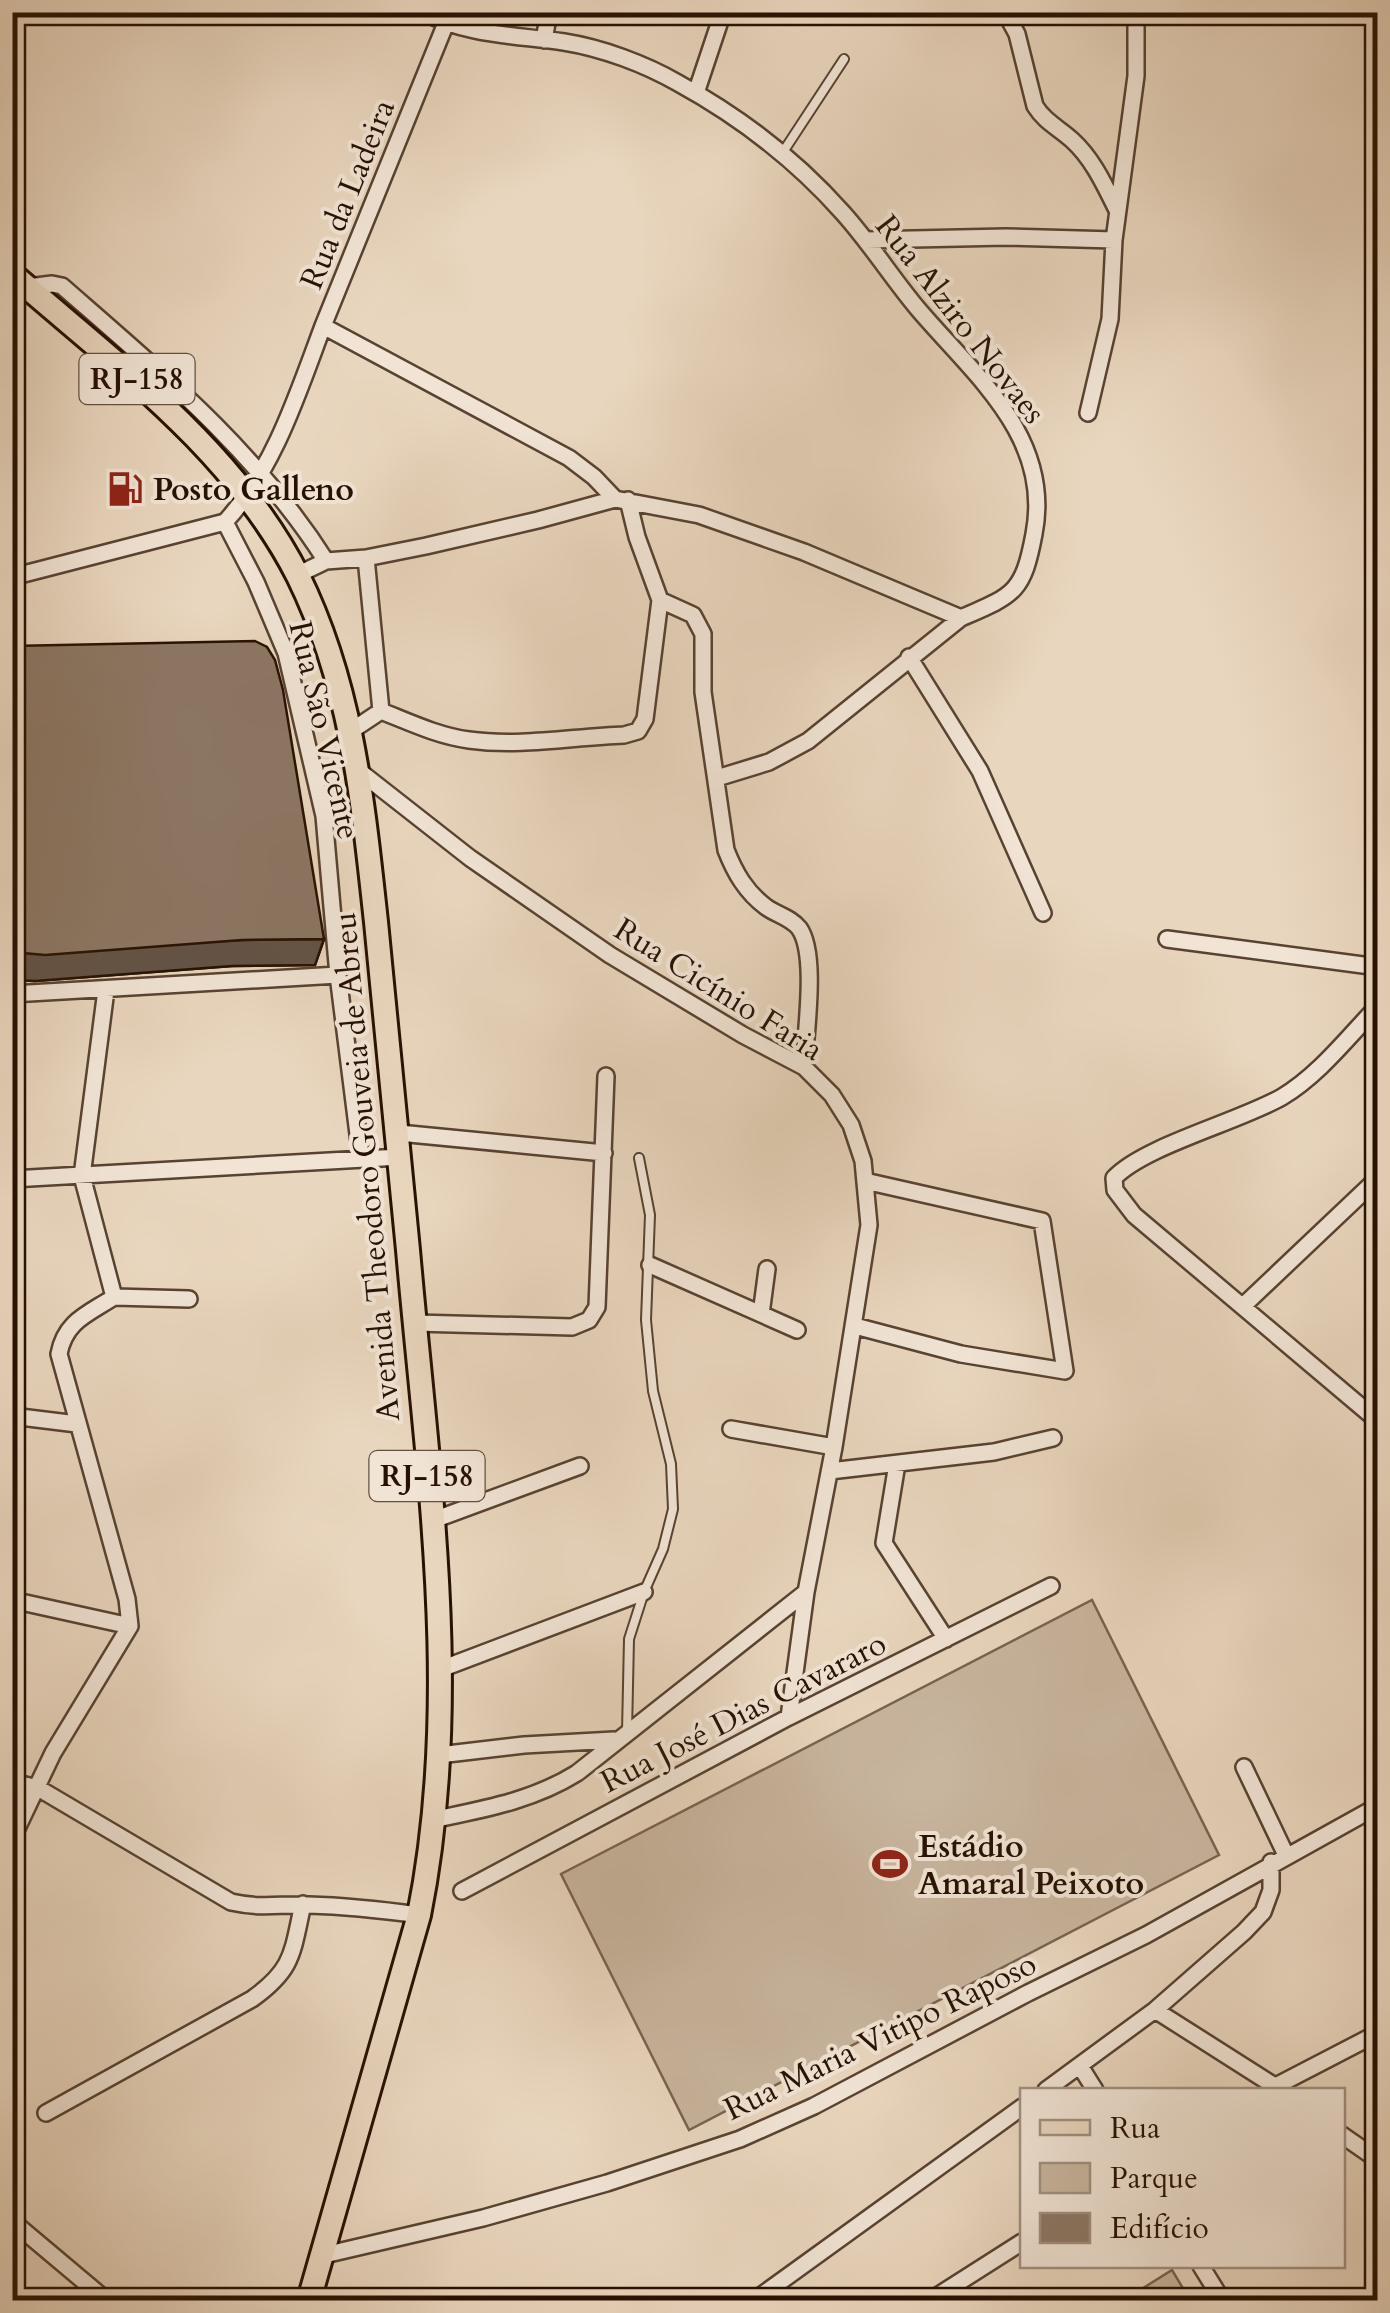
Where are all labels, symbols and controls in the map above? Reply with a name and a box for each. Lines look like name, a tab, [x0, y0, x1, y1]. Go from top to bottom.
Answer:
street label: Rua da Ladeira	[290, 93, 406, 296]
street label: Rua Alziro Novaes	[865, 206, 1056, 433]
road number: RJ-158	[80, 354, 194, 404]
place label: Posto Galleno	[153, 468, 354, 512]
fuel station icon: Posto Galleno	[106, 470, 144, 508]
street label: Rua São Vicente	[278, 617, 370, 844]
street label: Rua Cicínio Faria	[606, 908, 832, 1072]
street label: Avenida Theodoro Gouveia de Abreu	[323, 910, 411, 1423]
road number: RJ-158	[370, 1451, 484, 1501]
street label: Rua José Dias Cavararo	[593, 1622, 894, 1804]
place label: Estádio Amaral Peixoto	[918, 1825, 1144, 1906]
sports icon: Estádio Amaral Peixoto	[871, 1845, 909, 1883]
street label: Rua Maria Vitipo Raposo	[717, 1942, 1044, 2132]
legend	[1020, 2088, 1345, 2268]
text: Rua	[1110, 2108, 1160, 2149]
text: Parque	[1110, 2158, 1198, 2199]
text: Edifício	[1110, 2208, 1209, 2249]

